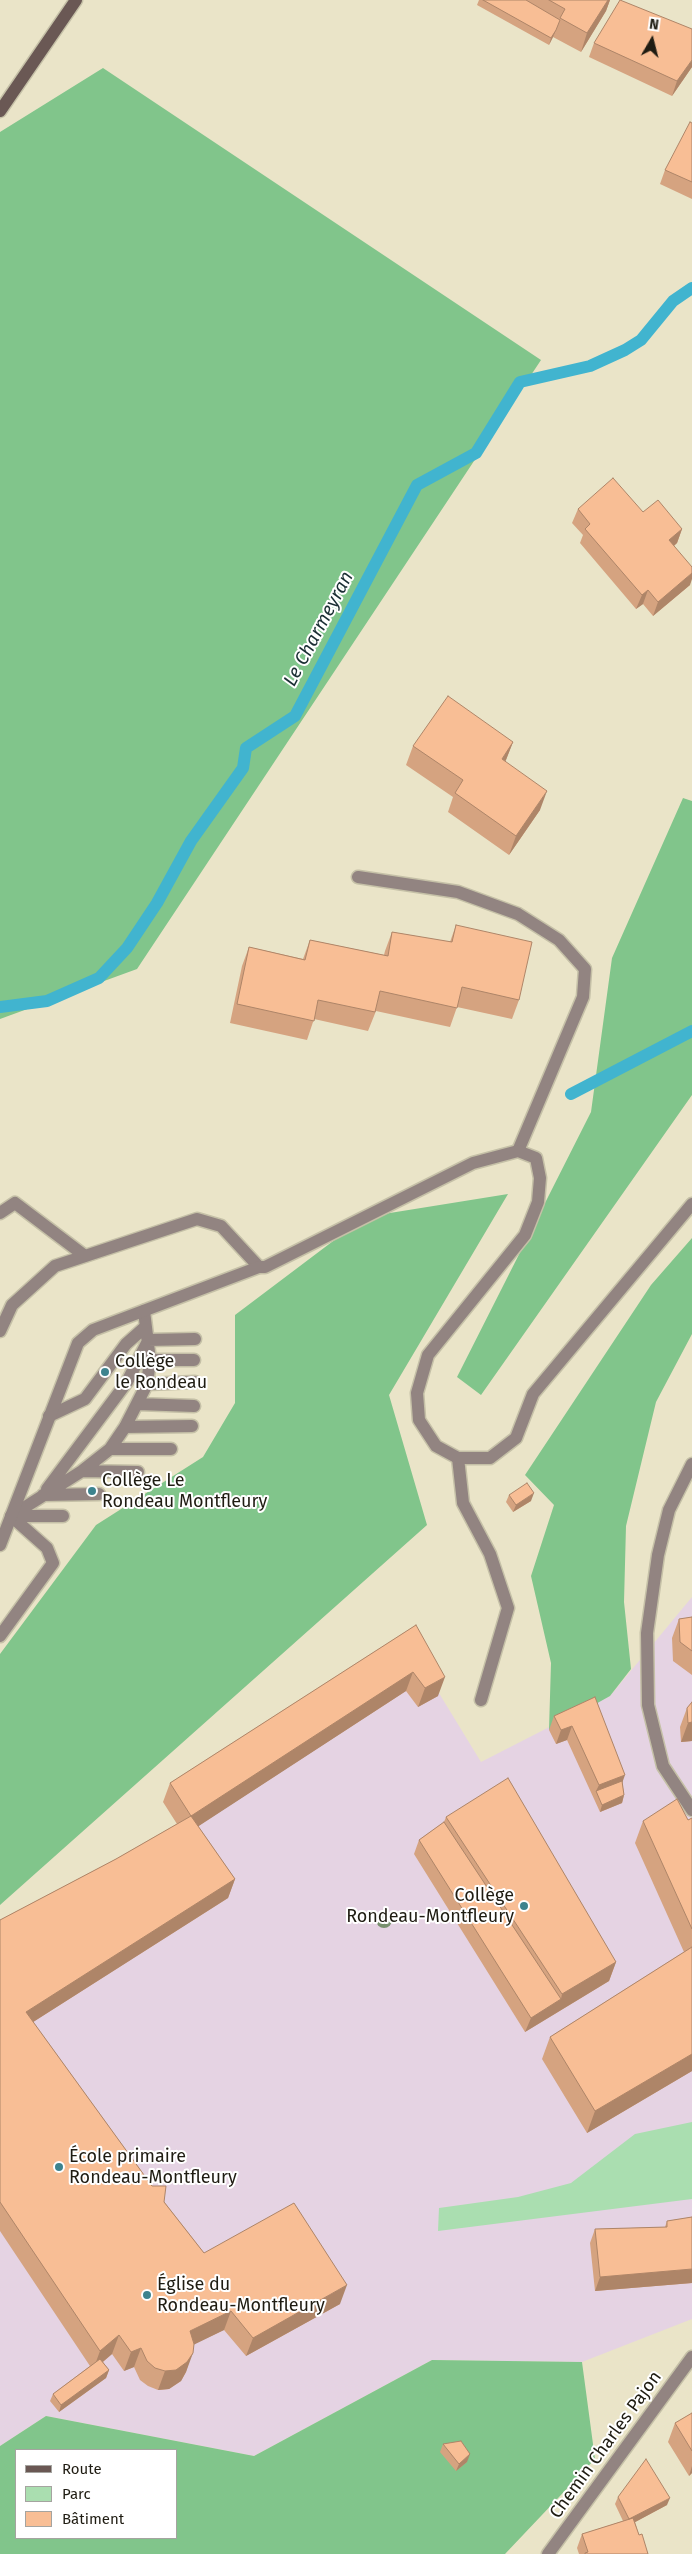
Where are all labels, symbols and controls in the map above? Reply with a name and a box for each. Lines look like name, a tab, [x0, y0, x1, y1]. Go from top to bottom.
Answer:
north arrow	[627, 15, 677, 65]
text: N	[648, 16, 660, 34]
water label: Le Charmeyran	[279, 568, 359, 690]
place label: Collège le Rondeau	[115, 1351, 207, 1394]
marker: Collège le Rondeau	[99, 1366, 111, 1378]
place label: Collège Le Rondeau Montfleury	[102, 1470, 267, 1512]
marker: Collège Le Rondeau Montfleury	[86, 1485, 98, 1497]
place label: Collège Rondeau-Montfleury	[346, 1885, 514, 1928]
marker: Collège Rondeau-Montfleury	[518, 1900, 530, 1912]
place label: École primaire Rondeau-Montfleury	[69, 2146, 237, 2188]
marker: École primaire Rondeau-Montfleury	[53, 2161, 65, 2173]
place label: Église du Rondeau-Montfleury	[157, 2274, 325, 2316]
marker: Église du Rondeau-Montfleury	[141, 2289, 153, 2301]
street label: Chemin Charles Pajon	[545, 2367, 667, 2523]
legend	[15, 2449, 178, 2539]
text: Route	[62, 2460, 102, 2478]
text: Parc	[62, 2485, 91, 2503]
text: Bâtiment	[62, 2510, 124, 2528]

